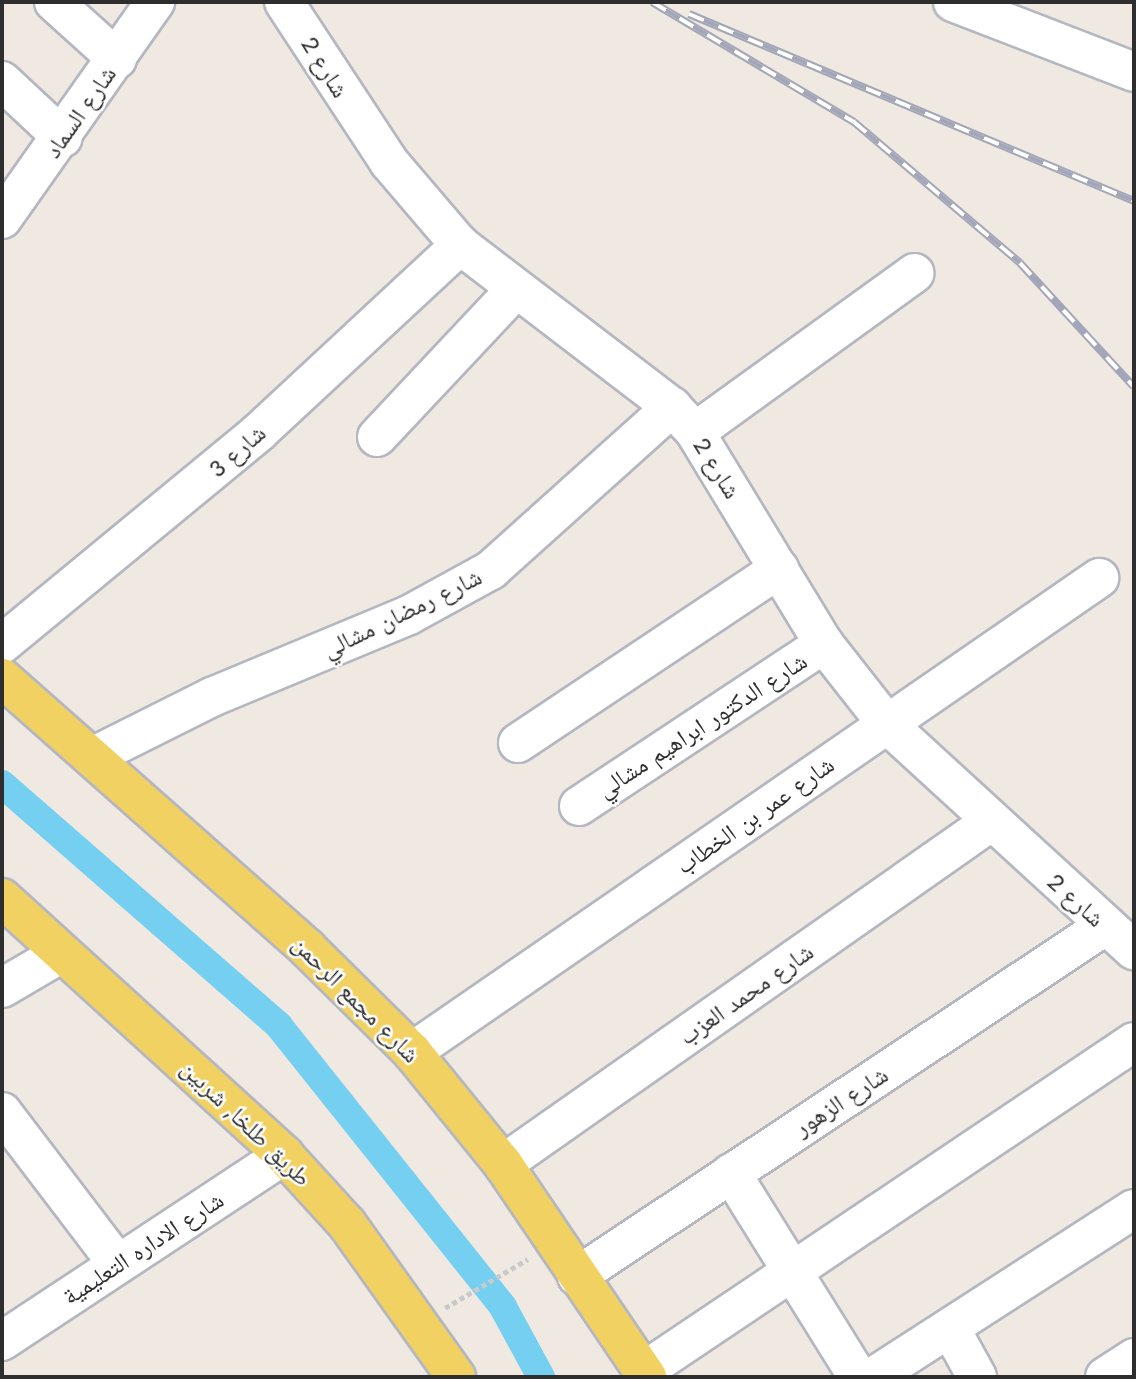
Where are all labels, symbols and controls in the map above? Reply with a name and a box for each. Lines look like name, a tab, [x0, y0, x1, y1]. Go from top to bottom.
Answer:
street label: شارع 2	[295, 31, 355, 103]
street label: شارع السماد	[38, 61, 122, 163]
street label: شارع 3	[203, 419, 271, 483]
street label: شارع 2	[687, 432, 747, 504]
street label: شارع رمضان مشالي	[318, 562, 486, 664]
street label: شارع الدكتور ابراهيم مشالي	[592, 646, 812, 804]
street label: شارع عمر بن الخطاب	[671, 750, 839, 880]
street label: شارع 2	[1042, 867, 1110, 933]
street label: شارع مجمع الرحمن	[286, 929, 426, 1069]
street label: شارع محمد العزب	[673, 937, 819, 1051]
street label: طريق طلخا, شربين	[175, 1054, 317, 1192]
street label: شارع الزهور	[789, 1060, 893, 1142]
street label: شارع الاداره التعليمية	[57, 1185, 229, 1311]

